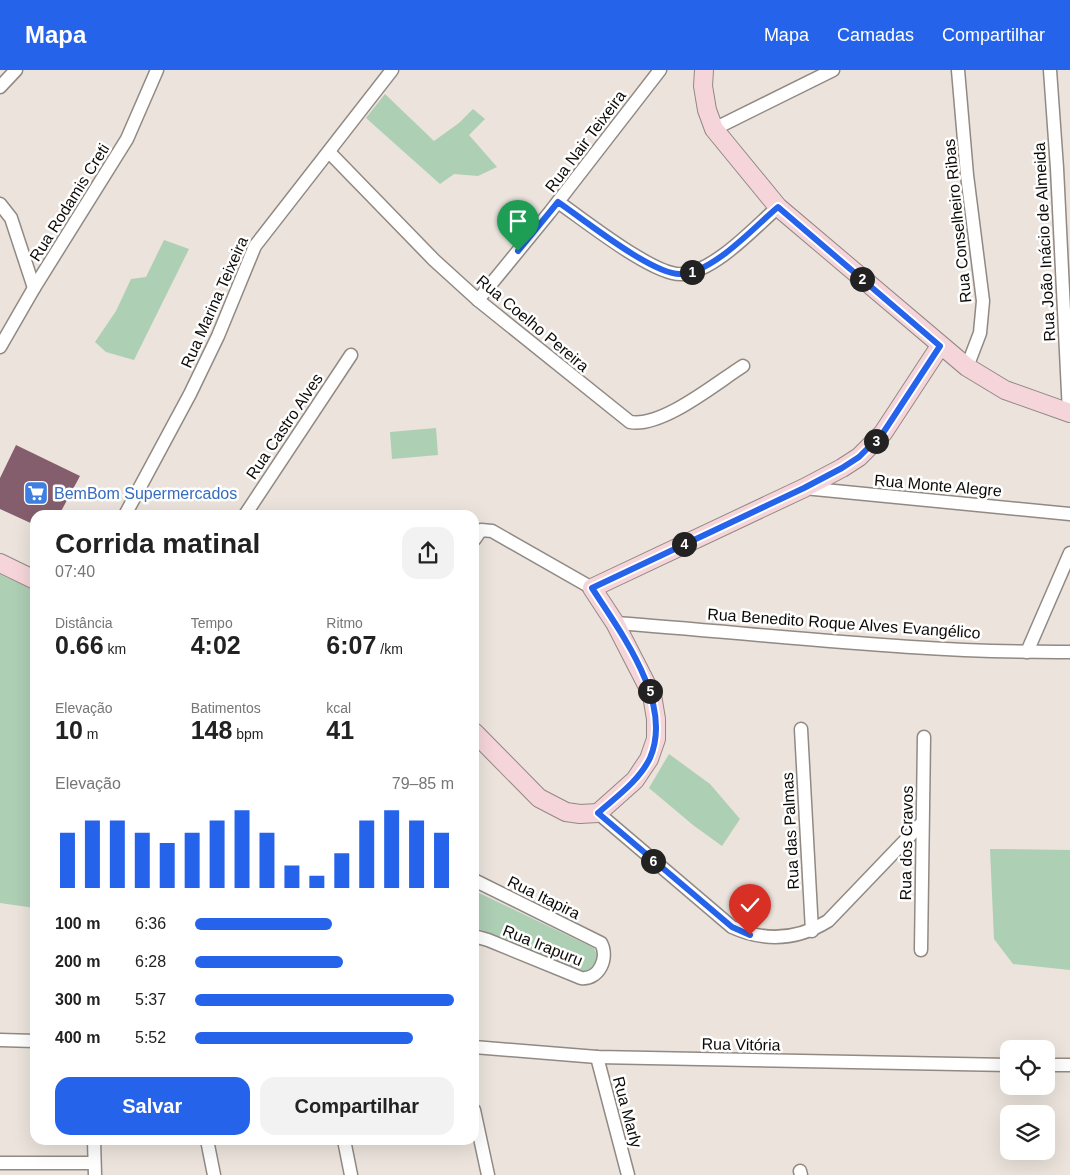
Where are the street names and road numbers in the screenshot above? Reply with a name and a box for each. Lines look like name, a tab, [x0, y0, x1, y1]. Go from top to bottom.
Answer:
street label: Rua Nair Teixeira	[542, 87, 629, 195]
street label: Rua Conselheiro Ribas	[940, 138, 975, 304]
street label: Rua Rodamis Creti	[26, 140, 112, 264]
street label: Rua João Inácio de Almeida	[1031, 142, 1058, 342]
street label: Rua Marina Teixeira	[178, 234, 251, 371]
street label: Rua Coelho Pereira	[473, 272, 592, 375]
street label: Rua Castro Alves	[243, 370, 326, 482]
street label: Rua Monte Alegre	[873, 471, 1003, 500]
street label: Rua Benedito Roque Alves Evangélico	[707, 605, 981, 642]
street label: Rua das Palmas	[779, 772, 802, 890]
street label: Rua dos Cravos	[897, 786, 916, 901]
street label: Rua Itapira	[505, 873, 583, 922]
street label: Rua Irapuru	[500, 922, 585, 969]
street label: Rua Vitória	[701, 1035, 781, 1054]
street label: Rua Marly	[610, 1075, 645, 1150]

